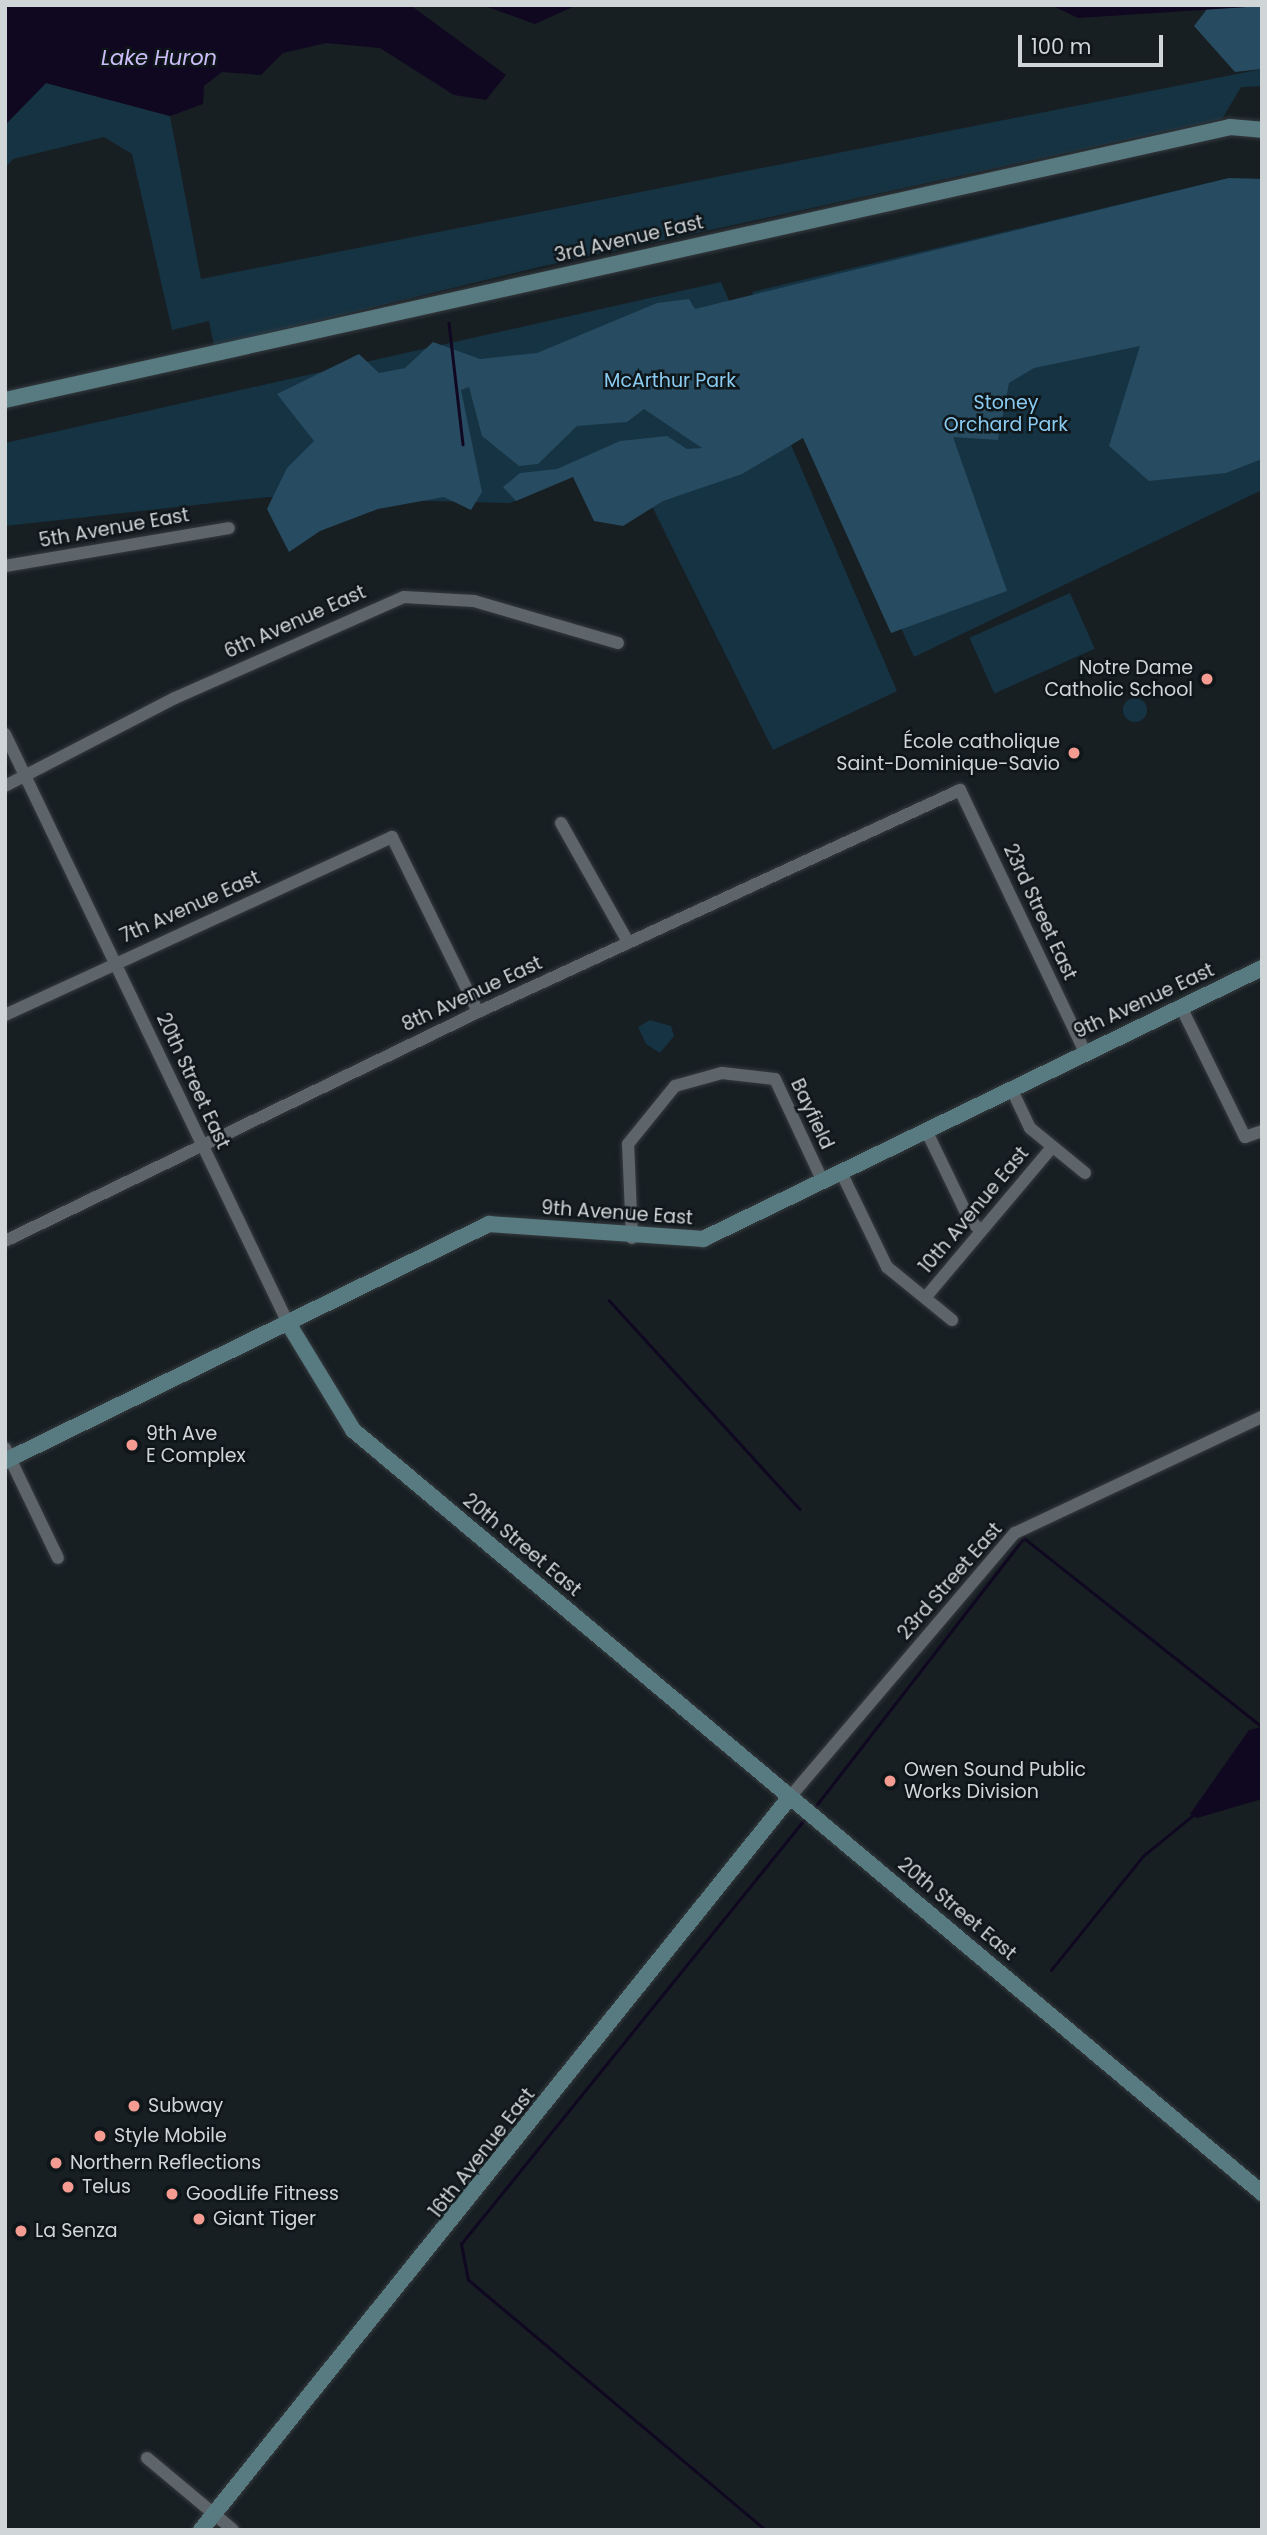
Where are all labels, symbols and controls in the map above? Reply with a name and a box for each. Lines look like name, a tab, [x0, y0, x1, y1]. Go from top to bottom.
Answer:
scale bar	[1022, 21, 1167, 65]
text: 100 m	[1031, 32, 1091, 61]
water label: Lake Huron	[101, 45, 217, 71]
street label: 3rd Avenue East	[552, 211, 706, 267]
park label: McArthur Park	[604, 370, 736, 392]
park label: Stoney Orchard Park	[944, 392, 1068, 436]
street label: 5th Avenue East	[37, 504, 191, 552]
street label: 6th Avenue East	[221, 581, 369, 663]
place label: Notre Dame Catholic School	[1044, 657, 1193, 701]
marker: Notre Dame Catholic School	[1199, 671, 1215, 687]
place label: École catholique Saint-Dominique-Savio	[836, 731, 1060, 775]
marker: École catholique Saint-Dominique-Savio	[1066, 745, 1082, 761]
street label: 23rd Street East	[999, 840, 1081, 984]
street label: 7th Avenue East	[117, 866, 263, 948]
street label: 8th Avenue East	[398, 952, 546, 1036]
street label: 9th Avenue East	[1070, 959, 1218, 1043]
street label: 20th Street East	[152, 1010, 234, 1152]
street label: Bayfield	[786, 1075, 838, 1153]
street label: 10th Avenue East	[914, 1142, 1034, 1278]
street label: 9th Avenue East	[540, 1196, 694, 1230]
place label: 9th Ave E Complex	[146, 1423, 246, 1467]
marker: 9th Ave E Complex	[124, 1437, 140, 1453]
street label: 20th Street East	[458, 1489, 586, 1601]
street label: 23rd Street East	[893, 1518, 1007, 1644]
place label: Owen Sound Public Works Division	[904, 1759, 1086, 1803]
marker: Owen Sound Public Works Division	[882, 1773, 898, 1789]
street label: 20th Street East	[893, 1853, 1021, 1965]
street label: 16th Avenue East	[424, 2084, 540, 2222]
place label: Subway	[148, 2095, 223, 2117]
marker: Subway	[126, 2098, 142, 2114]
place label: Style Mobile	[114, 2125, 227, 2147]
marker: Style Mobile	[92, 2128, 108, 2144]
place label: Northern Reflections	[70, 2152, 261, 2174]
marker: Northern Reflections	[48, 2155, 64, 2171]
place label: Telus	[82, 2176, 131, 2198]
marker: Telus	[60, 2179, 76, 2195]
place label: GoodLife Fitness	[186, 2183, 339, 2205]
marker: GoodLife Fitness	[164, 2186, 180, 2202]
place label: Giant Tiger	[213, 2208, 316, 2230]
marker: Giant Tiger	[191, 2211, 207, 2227]
place label: La Senza	[35, 2220, 118, 2242]
marker: La Senza	[13, 2223, 29, 2239]

